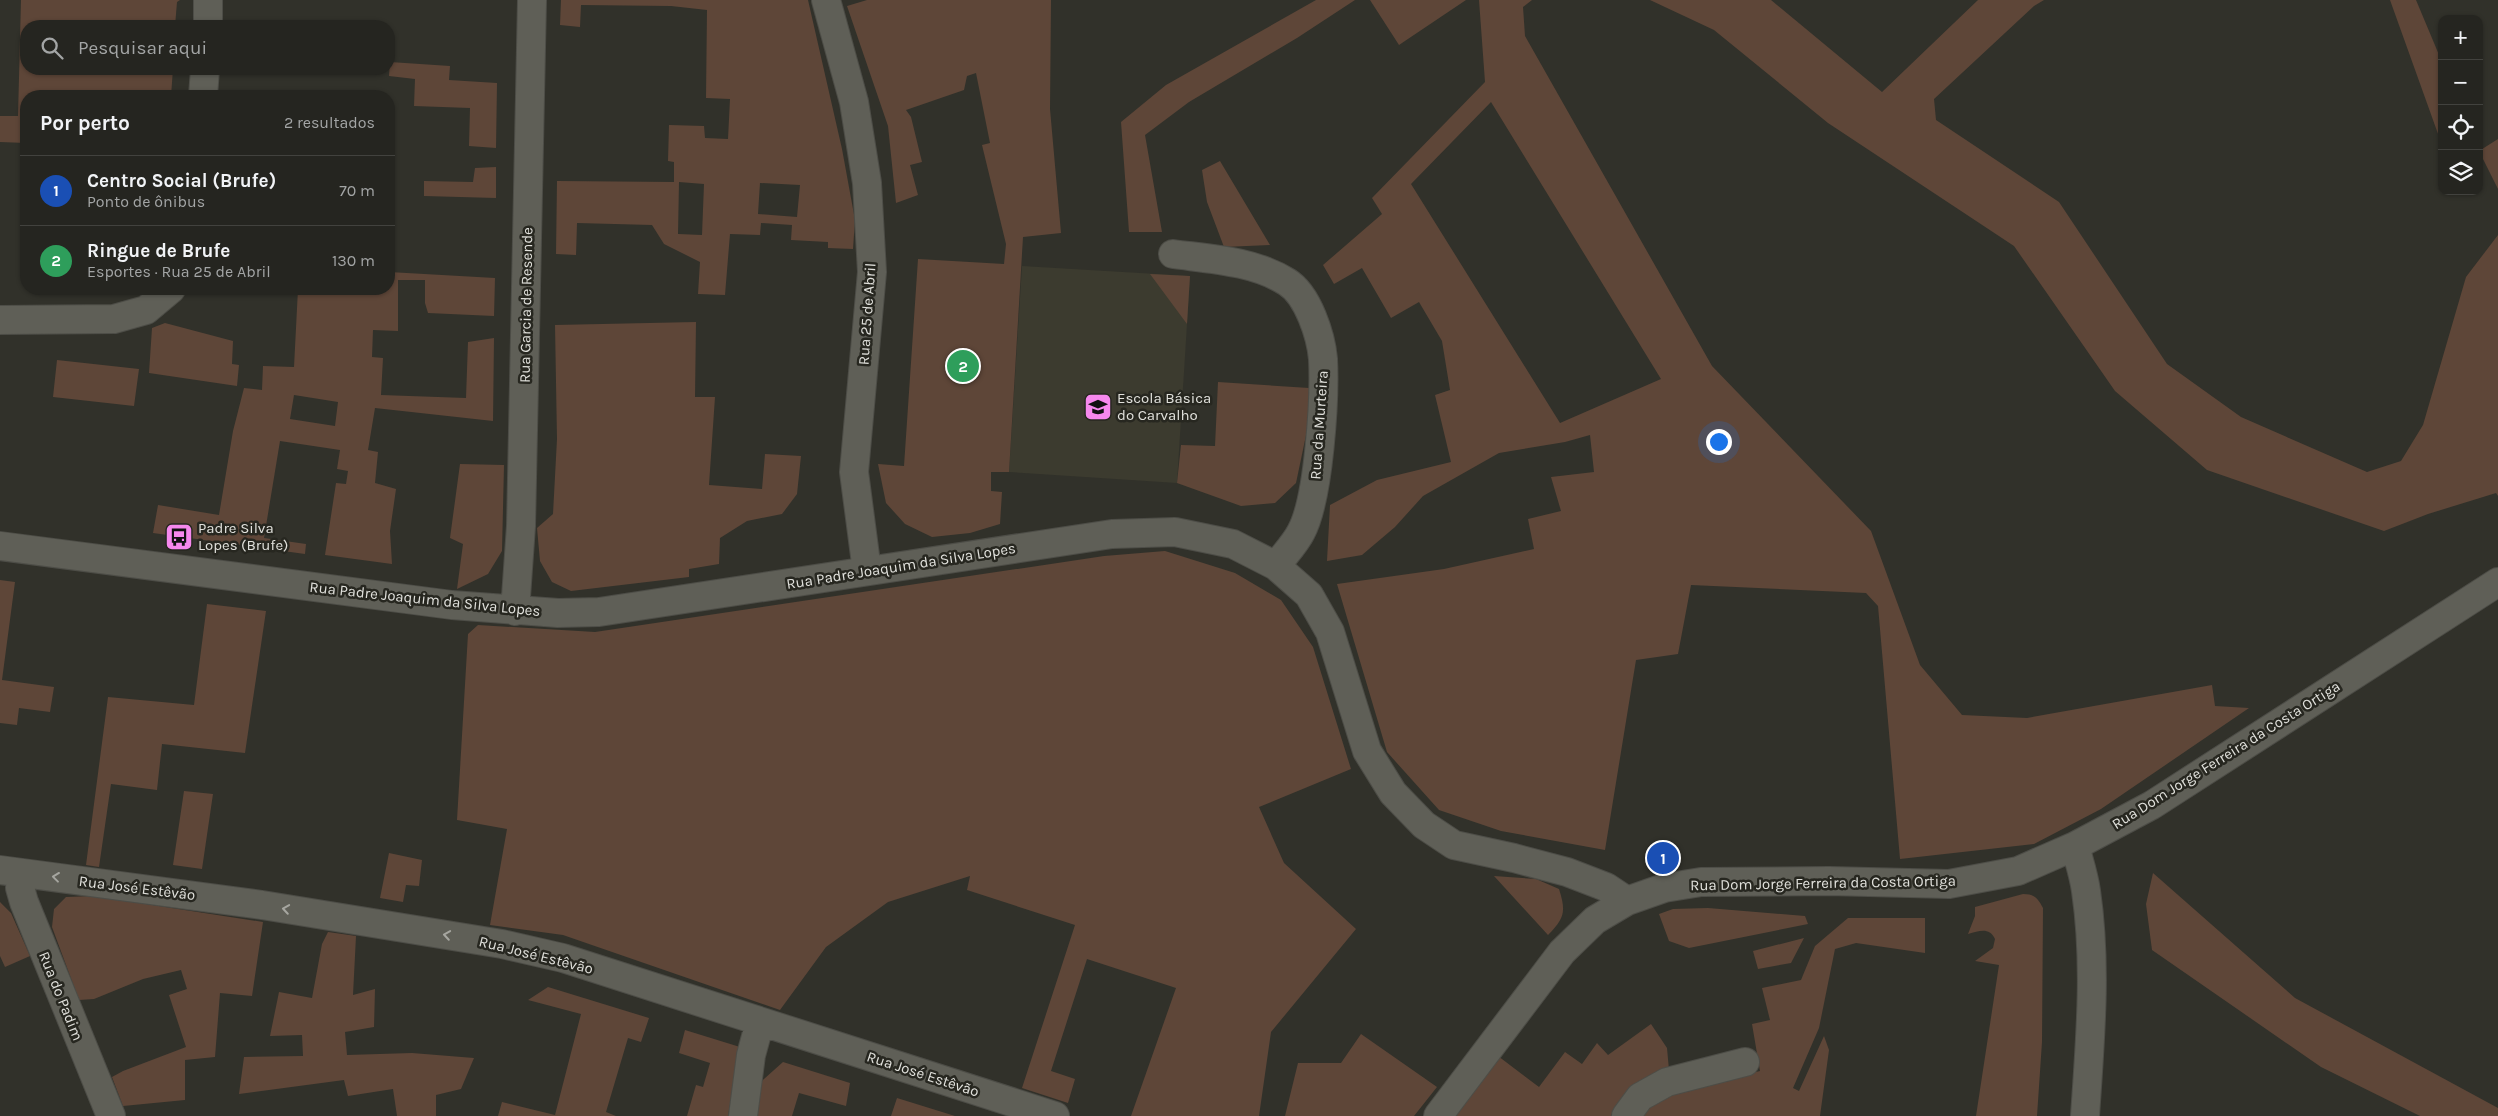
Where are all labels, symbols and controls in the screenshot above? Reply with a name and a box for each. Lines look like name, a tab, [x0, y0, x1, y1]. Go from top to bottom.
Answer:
map controls	[2438, 15, 2483, 195]
button: +	[2438, 15, 2483, 60]
search box	[20, 20, 395, 75]
icon: search	[38, 34, 66, 62]
text: Pesquisar aqui	[78, 37, 207, 59]
button: −	[2438, 60, 2483, 105]
button: locate	[2438, 105, 2483, 150]
text: Por perto	[40, 111, 130, 135]
text: 2 resultados	[284, 113, 375, 132]
button: layers	[2438, 150, 2483, 195]
text: Centro Social (Brufe)	[87, 170, 276, 192]
text: 1	[53, 181, 59, 200]
text: 70 m	[339, 181, 375, 200]
text: Ponto de ônibus	[87, 192, 205, 211]
street label: Rua Garcia de Resende	[516, 227, 536, 383]
text: Ringue de Brufe	[87, 240, 230, 262]
text: 2	[51, 251, 61, 270]
text: 130 m	[332, 251, 375, 270]
text: Esportes · Rua 25 de Abril	[87, 262, 271, 281]
street label: Rua 25 de Abril	[854, 262, 880, 366]
pin: 2	[947, 347, 979, 385]
street label: Rua da Murteira	[1306, 370, 1332, 480]
place label: Escola Básica do Carvalho	[1117, 389, 1211, 424]
school or university icon: Escola Básica do Carvalho	[1083, 392, 1113, 422]
your location	[1706, 429, 1732, 455]
place label: Padre Silva Lopes (Brufe)	[198, 519, 288, 554]
bus stop icon: Padre Silva Lopes (Brufe)	[164, 522, 194, 552]
street label: Rua Padre Joaquim da Silva Lopes	[785, 539, 1017, 593]
street label: Rua Padre Joaquim da Silva Lopes	[309, 578, 541, 620]
street label: Rua Dom Jorge Ferreira da Costa Ortiga	[2109, 677, 2343, 833]
pin: 1	[1647, 839, 1679, 877]
one-way arrow	[52, 872, 60, 883]
street label: Rua José Estêvão	[78, 872, 196, 904]
street label: Rua Dom Jorge Ferreira da Costa Ortiga	[1690, 872, 1956, 894]
one-way arrow	[282, 904, 291, 914]
one-way arrow	[442, 930, 450, 941]
street label: Rua José Estêvão	[477, 932, 595, 978]
street label: Rua do Padim	[35, 949, 87, 1043]
street label: Rua José Estêvão	[865, 1047, 981, 1101]

